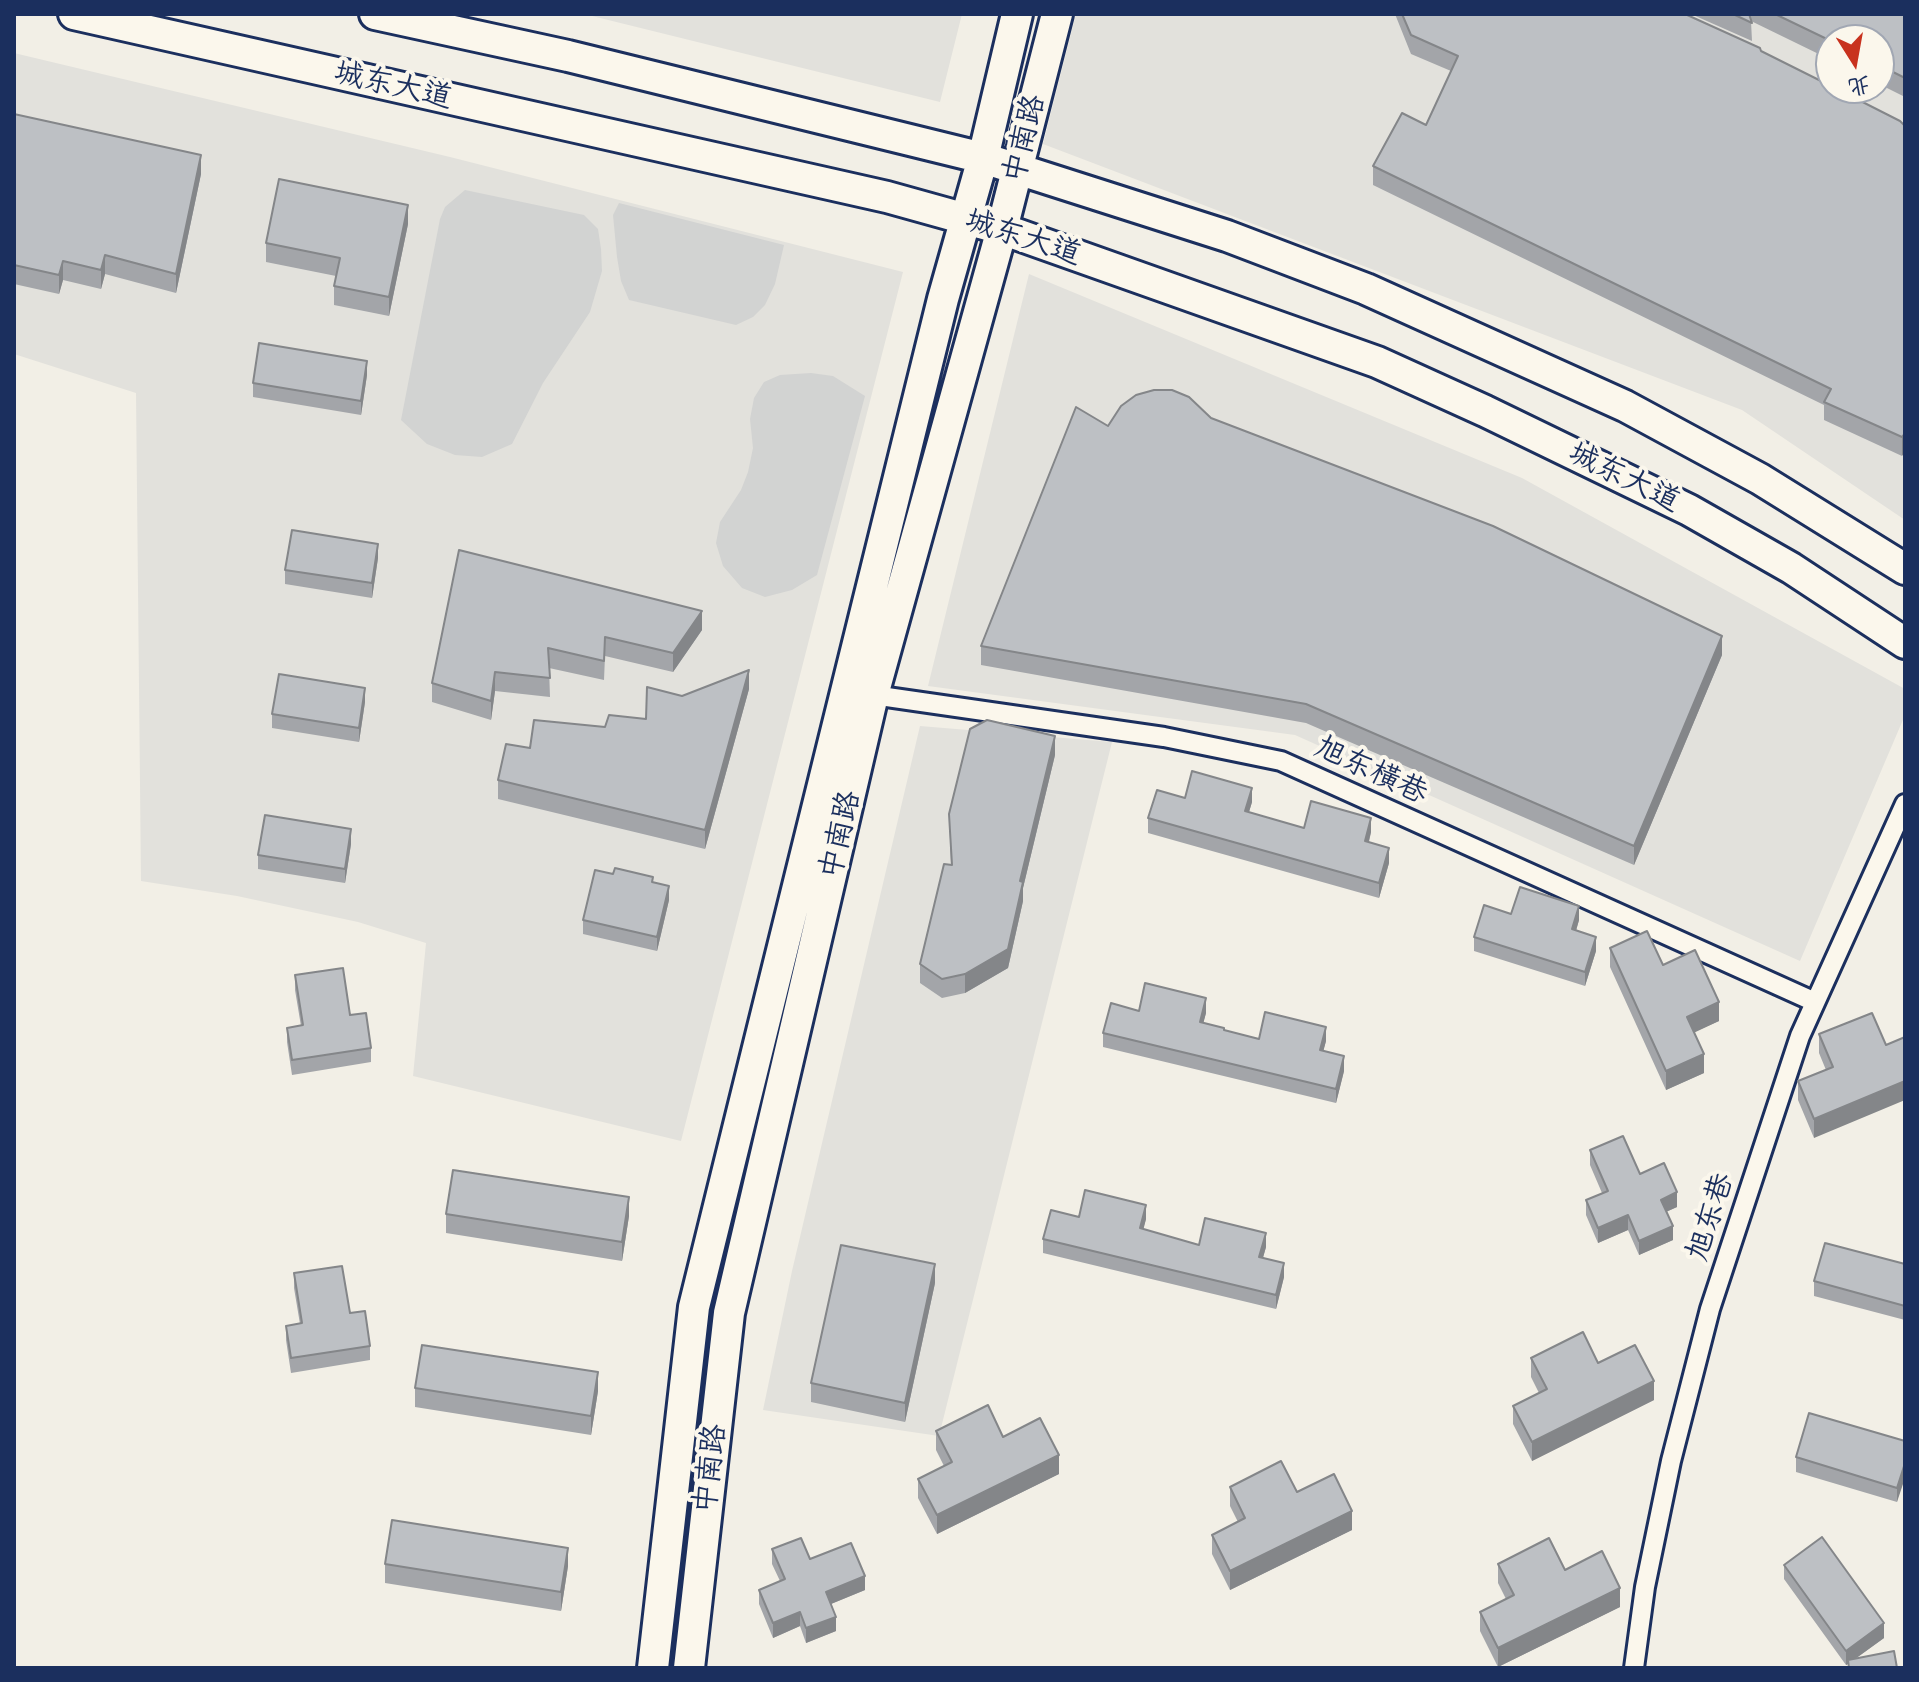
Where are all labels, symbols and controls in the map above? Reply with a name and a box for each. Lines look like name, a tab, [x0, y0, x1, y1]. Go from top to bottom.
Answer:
north arrow	[1815, 24, 1895, 104]
street label: 城东大道	[330, 55, 456, 117]
text: 北	[1846, 70, 1873, 102]
street label: 中南路	[997, 91, 1053, 187]
street label: 城东大道	[960, 202, 1086, 274]
street label: 城东大道	[1562, 436, 1686, 520]
street label: 旭东横巷	[1309, 729, 1433, 813]
street label: 中南路	[813, 787, 869, 883]
street label: 旭东巷	[1680, 1169, 1742, 1265]
street label: 中南路	[688, 1422, 734, 1516]

